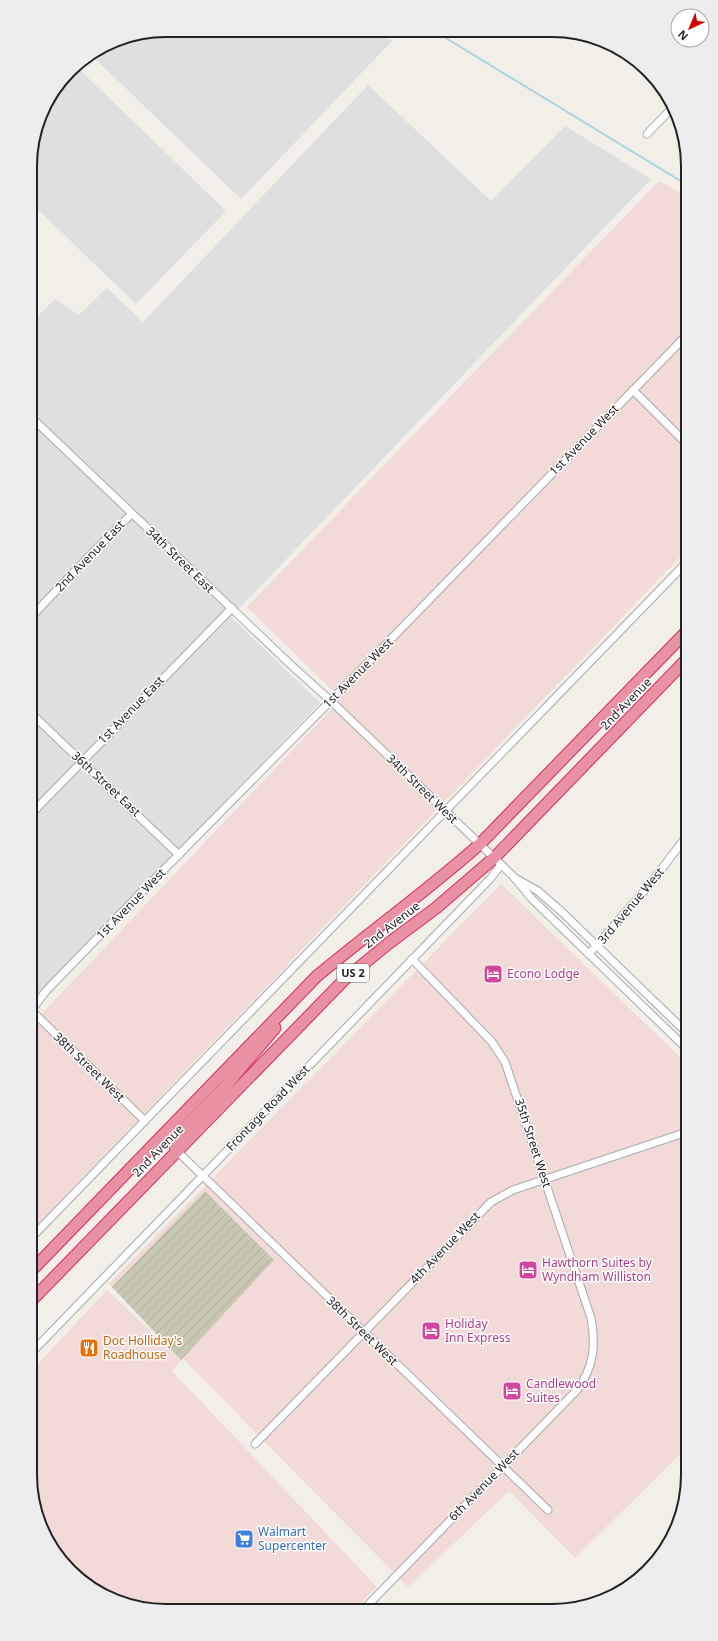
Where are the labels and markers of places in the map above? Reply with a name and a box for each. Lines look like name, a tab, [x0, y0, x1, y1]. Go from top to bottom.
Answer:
hotel icon: Econo Lodge	[482, 963, 504, 985]
place label: Econo Lodge	[507, 965, 580, 982]
place label: Hawthorn Suites by Wyndham Williston	[542, 1254, 653, 1285]
hotel icon: Hawthorn Suites by Wyndham Williston	[517, 1259, 539, 1281]
place label: Holiday Inn Express	[445, 1315, 511, 1346]
hotel icon: Holiday Inn Express	[420, 1320, 442, 1342]
place label: Doc Holliday's Roadhouse	[103, 1332, 182, 1363]
restaurant icon: Doc Holliday's Roadhouse	[78, 1337, 100, 1359]
place label: Candlewood Suites	[526, 1375, 596, 1406]
hotel icon: Candlewood Suites	[501, 1380, 523, 1402]
place label: Walmart Supercenter	[258, 1523, 327, 1554]
supermarket icon: Walmart Supercenter	[233, 1528, 255, 1550]

